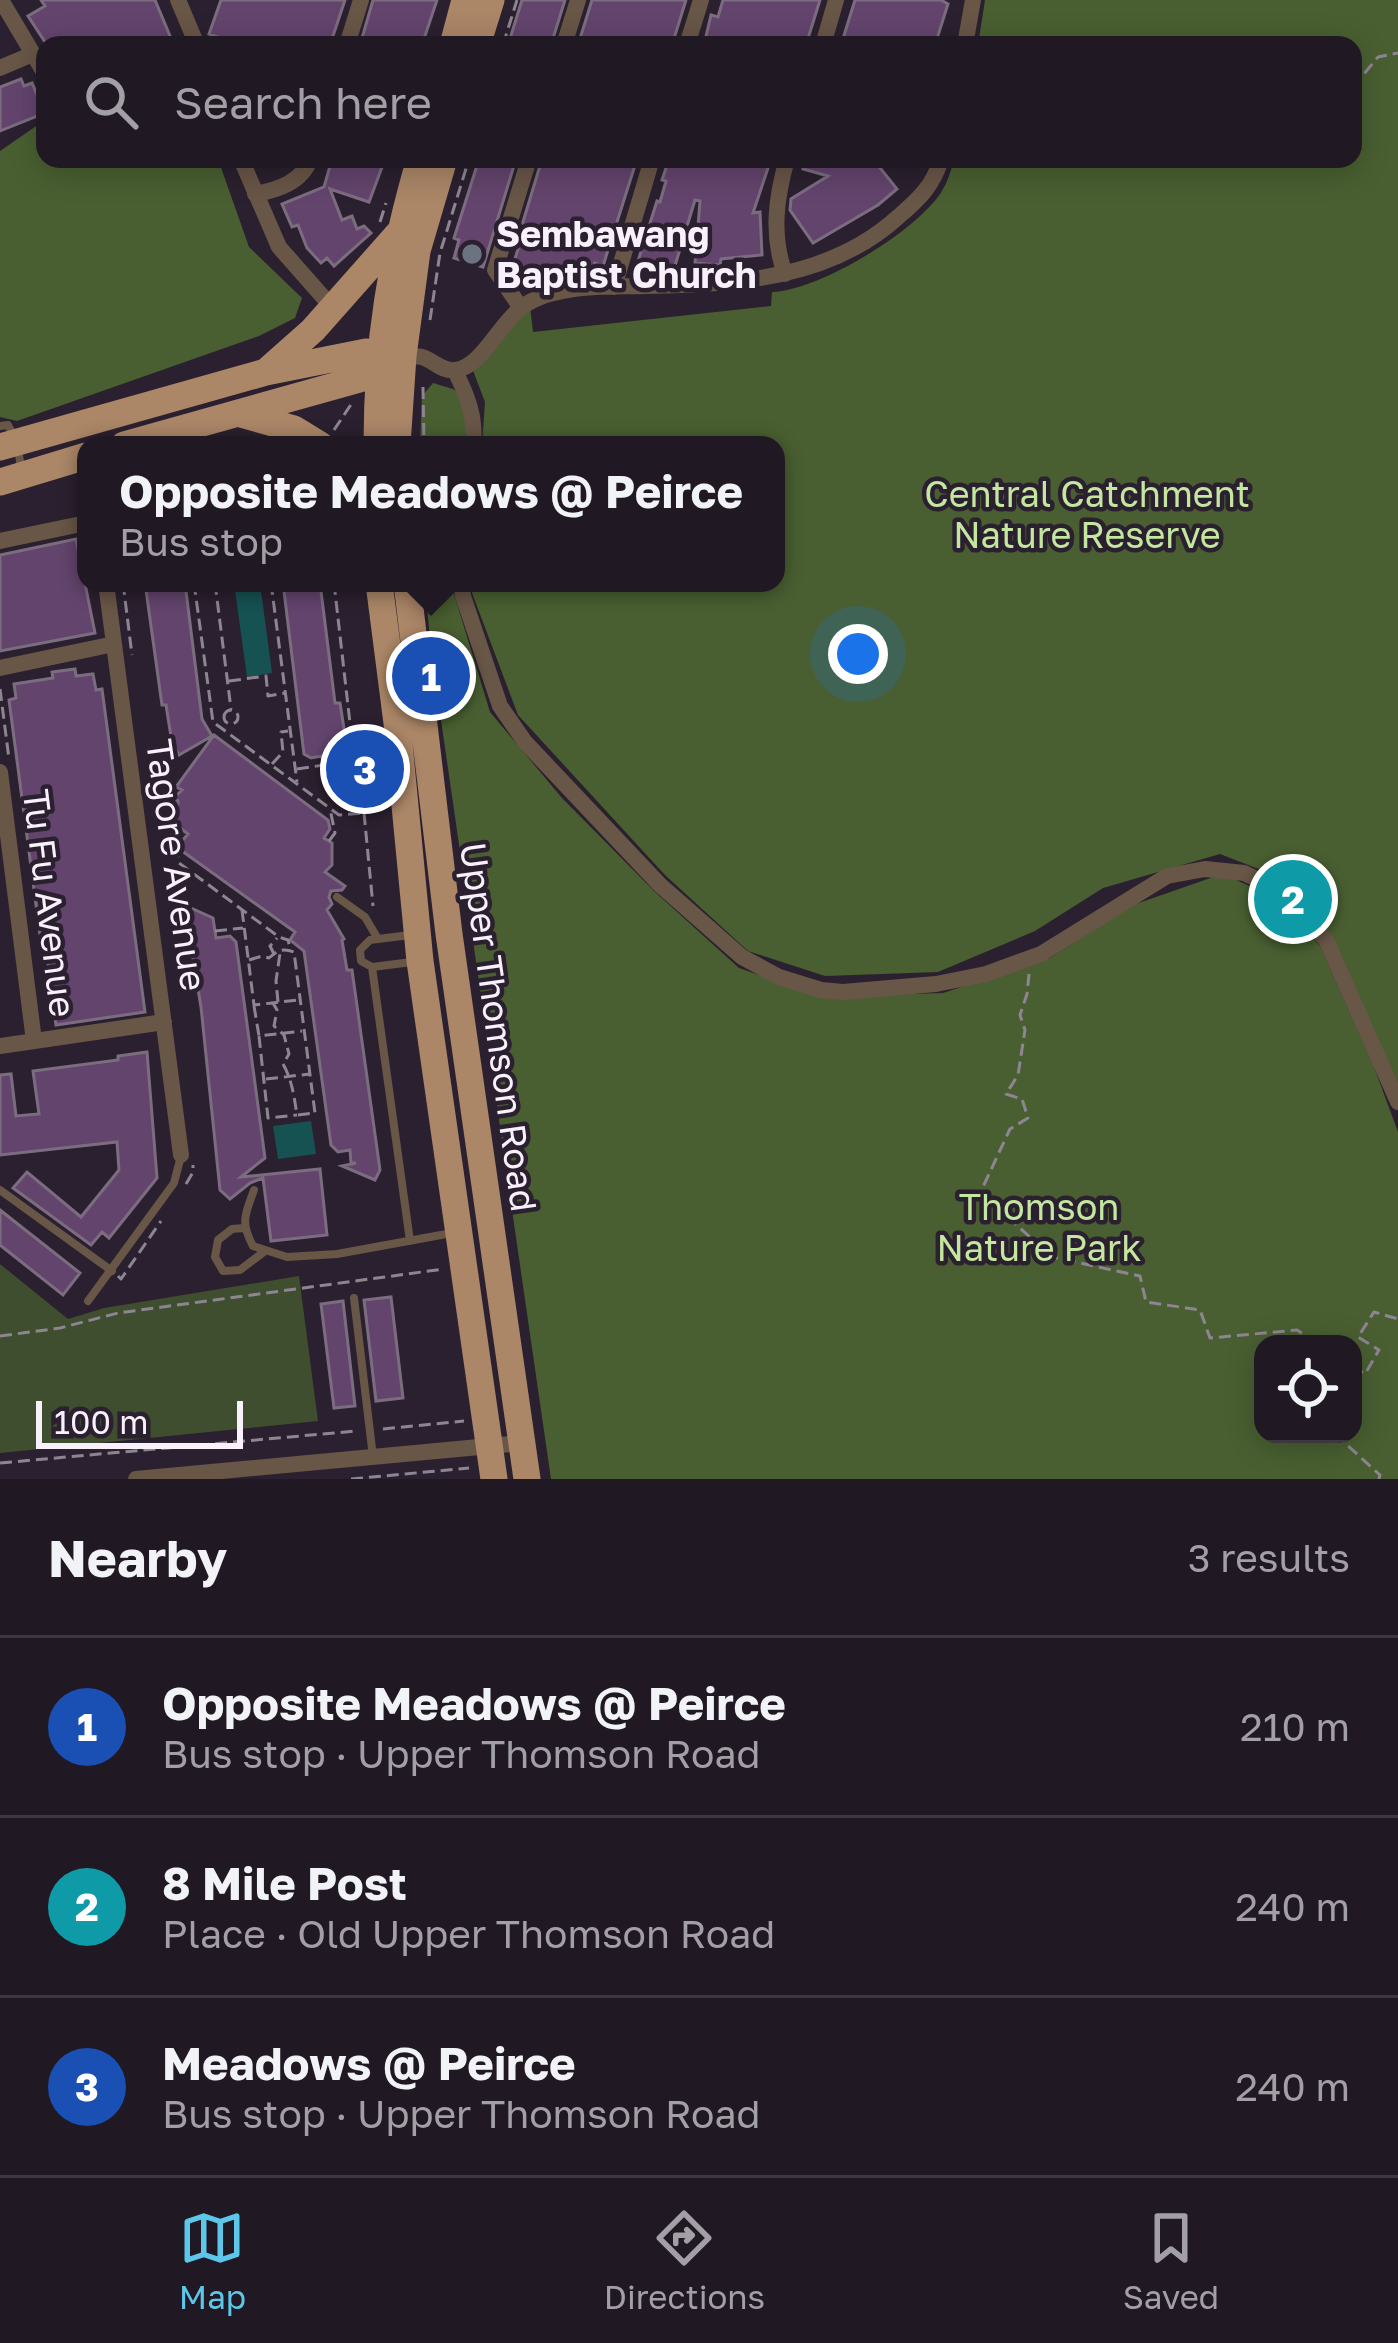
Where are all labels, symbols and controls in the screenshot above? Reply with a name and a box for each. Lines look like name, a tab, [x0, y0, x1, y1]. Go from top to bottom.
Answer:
search box	[36, 36, 1362, 168]
icon: search	[78, 69, 144, 135]
text: Search here	[174, 75, 432, 129]
place label: Sembawang Baptist Church	[496, 212, 757, 296]
marker: Sembawang Baptist Church	[459, 241, 485, 267]
popup	[77, 436, 785, 592]
text: Opposite Meadows @ Peirce	[119, 464, 743, 518]
park label: Central Catchment Nature Reserve	[924, 472, 1250, 556]
text: Bus stop	[119, 518, 283, 565]
your location	[828, 624, 888, 684]
pin: 1	[392, 631, 470, 721]
pin: 3	[326, 724, 404, 814]
street label: Tagore Avenue	[138, 736, 216, 994]
street label: Tu Fu Avenue	[15, 787, 85, 1019]
street label: Upper Thomson Road	[452, 840, 546, 1214]
pin: 2	[1254, 854, 1332, 944]
park label: Thomson Nature Park	[936, 1185, 1142, 1269]
map controls	[1254, 1335, 1362, 1443]
button: locate	[1254, 1335, 1362, 1443]
scale bar	[36, 1395, 243, 1448]
text: 100 m	[54, 1402, 148, 1441]
text: Nearby	[48, 1527, 227, 1588]
text: 3 results	[1188, 1534, 1350, 1581]
text: Opposite Meadows @ Peirce	[162, 1676, 786, 1730]
text: 1	[77, 1703, 97, 1750]
text: 210 m	[1240, 1703, 1350, 1750]
text: Bus stop · Upper Thomson Road	[162, 1730, 760, 1777]
text: 8 Mile Post	[162, 1856, 407, 1910]
text: 2	[75, 1883, 99, 1930]
text: 240 m	[1235, 1883, 1350, 1930]
text: Place · Old Upper Thomson Road	[162, 1910, 775, 1957]
text: Meadows @ Peirce	[162, 2036, 576, 2090]
text: 3	[75, 2063, 99, 2110]
text: 240 m	[1235, 2063, 1350, 2110]
text: Bus stop · Upper Thomson Road	[162, 2090, 760, 2137]
tab: Map	[179, 2205, 246, 2316]
tab: Directions	[604, 2205, 765, 2316]
tab: Saved	[1123, 2205, 1219, 2316]

